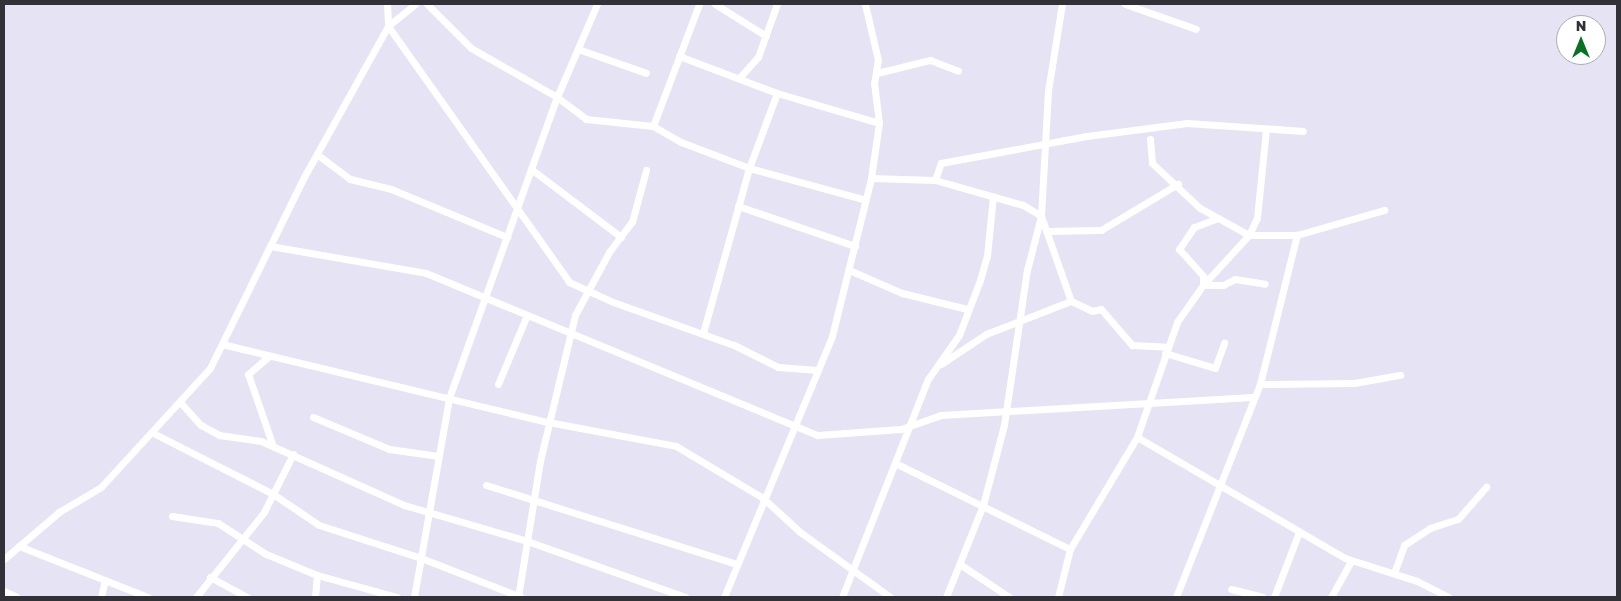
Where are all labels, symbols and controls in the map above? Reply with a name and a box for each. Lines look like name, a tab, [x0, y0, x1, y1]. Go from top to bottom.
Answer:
north arrow	[1556, 15, 1606, 65]
text: N	[1576, 17, 1586, 34]

